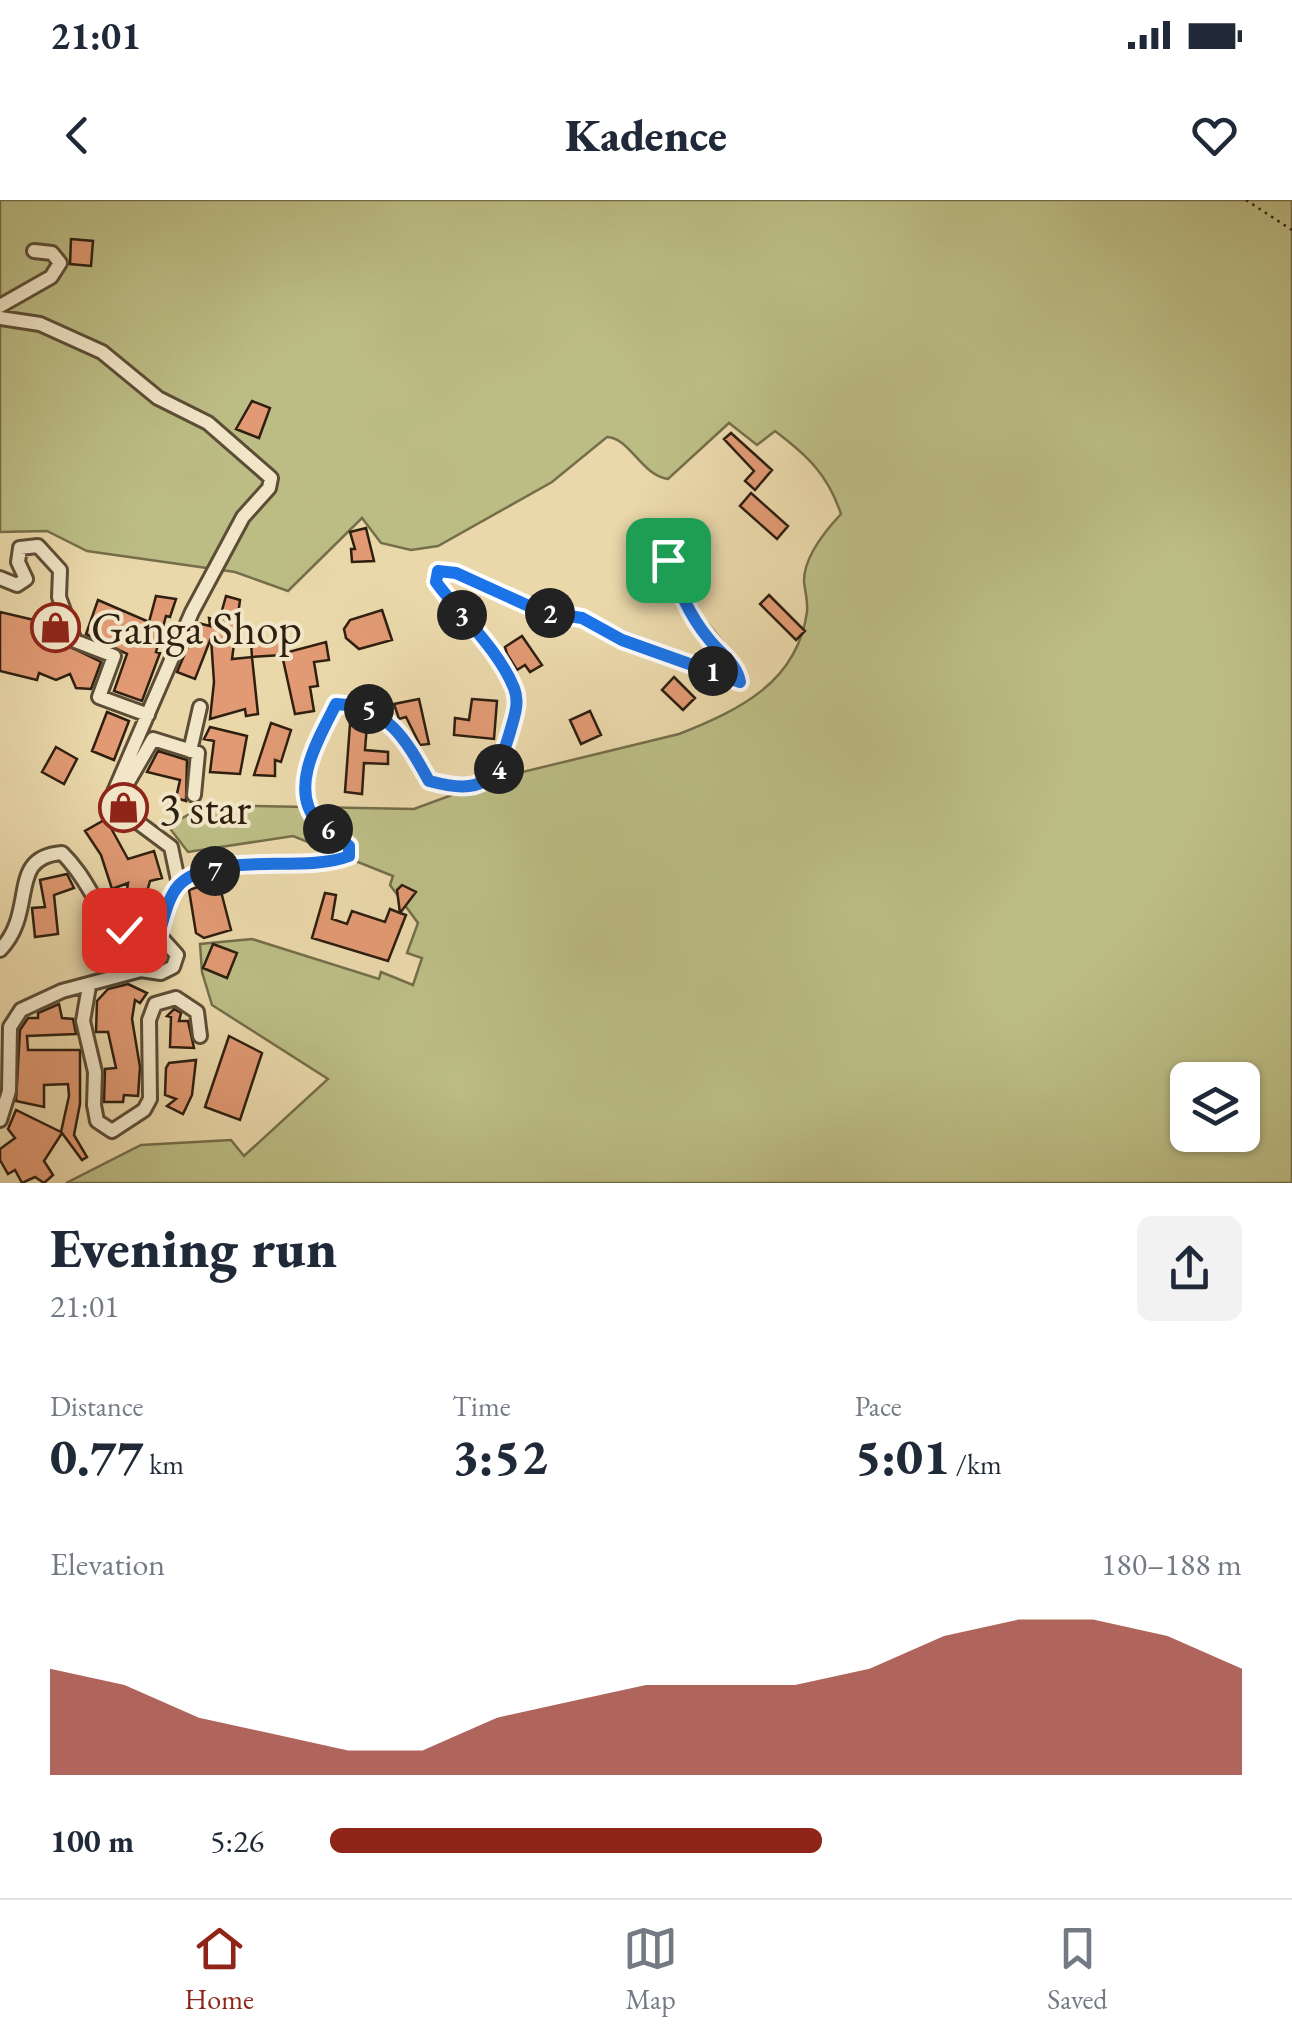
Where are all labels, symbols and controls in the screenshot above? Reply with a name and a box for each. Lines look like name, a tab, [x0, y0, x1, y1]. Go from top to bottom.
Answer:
text: 21:01	[50, 11, 141, 60]
text: Kadence	[565, 106, 727, 164]
icon: back	[50, 108, 105, 163]
icon: heart	[1187, 108, 1242, 163]
pin	[626, 518, 711, 603]
icon: arrive	[641, 533, 696, 588]
pin: 2	[525, 588, 575, 638]
pin: 3	[437, 590, 487, 640]
text: 2	[543, 595, 557, 631]
text: 3	[455, 597, 469, 633]
place label: Ganga Shop	[91, 599, 302, 657]
shop icon: Ganga Shop	[30, 602, 82, 654]
pin: 1	[688, 646, 738, 696]
text: 1	[706, 653, 720, 689]
pin: 5	[344, 684, 394, 734]
text: 5	[362, 691, 376, 727]
pin: 4	[474, 744, 524, 794]
text: 4	[492, 751, 506, 787]
place label: 3 star	[159, 779, 251, 837]
shop icon: 3 star	[98, 782, 150, 834]
pin: 6	[303, 804, 353, 854]
text: 6	[321, 811, 335, 847]
pin: 7	[190, 846, 240, 896]
text: 7	[208, 853, 222, 889]
pin	[82, 888, 167, 973]
icon: check	[97, 903, 152, 958]
map controls	[1170, 1062, 1260, 1152]
button: layers	[1170, 1062, 1260, 1152]
text: Evening run	[50, 1212, 337, 1283]
button: share	[1137, 1216, 1242, 1321]
text: 21:01	[50, 1285, 119, 1327]
text: Distance	[50, 1388, 144, 1424]
text: Time	[452, 1388, 511, 1424]
text: Pace	[855, 1388, 902, 1424]
text: 0.77	[50, 1424, 144, 1489]
text: 3:52	[452, 1424, 548, 1489]
text: 5:01	[855, 1424, 950, 1489]
text: km	[144, 1446, 184, 1482]
text: /km	[950, 1446, 1002, 1482]
text: Elevation	[50, 1543, 165, 1585]
text: 180–188 m	[1101, 1543, 1242, 1585]
text: 100 m	[50, 1820, 134, 1862]
text: 5:26	[210, 1820, 264, 1862]
tab: Home	[185, 1921, 254, 2017]
tab: Map	[623, 1921, 678, 2017]
tab: Saved	[1047, 1921, 1107, 2017]

